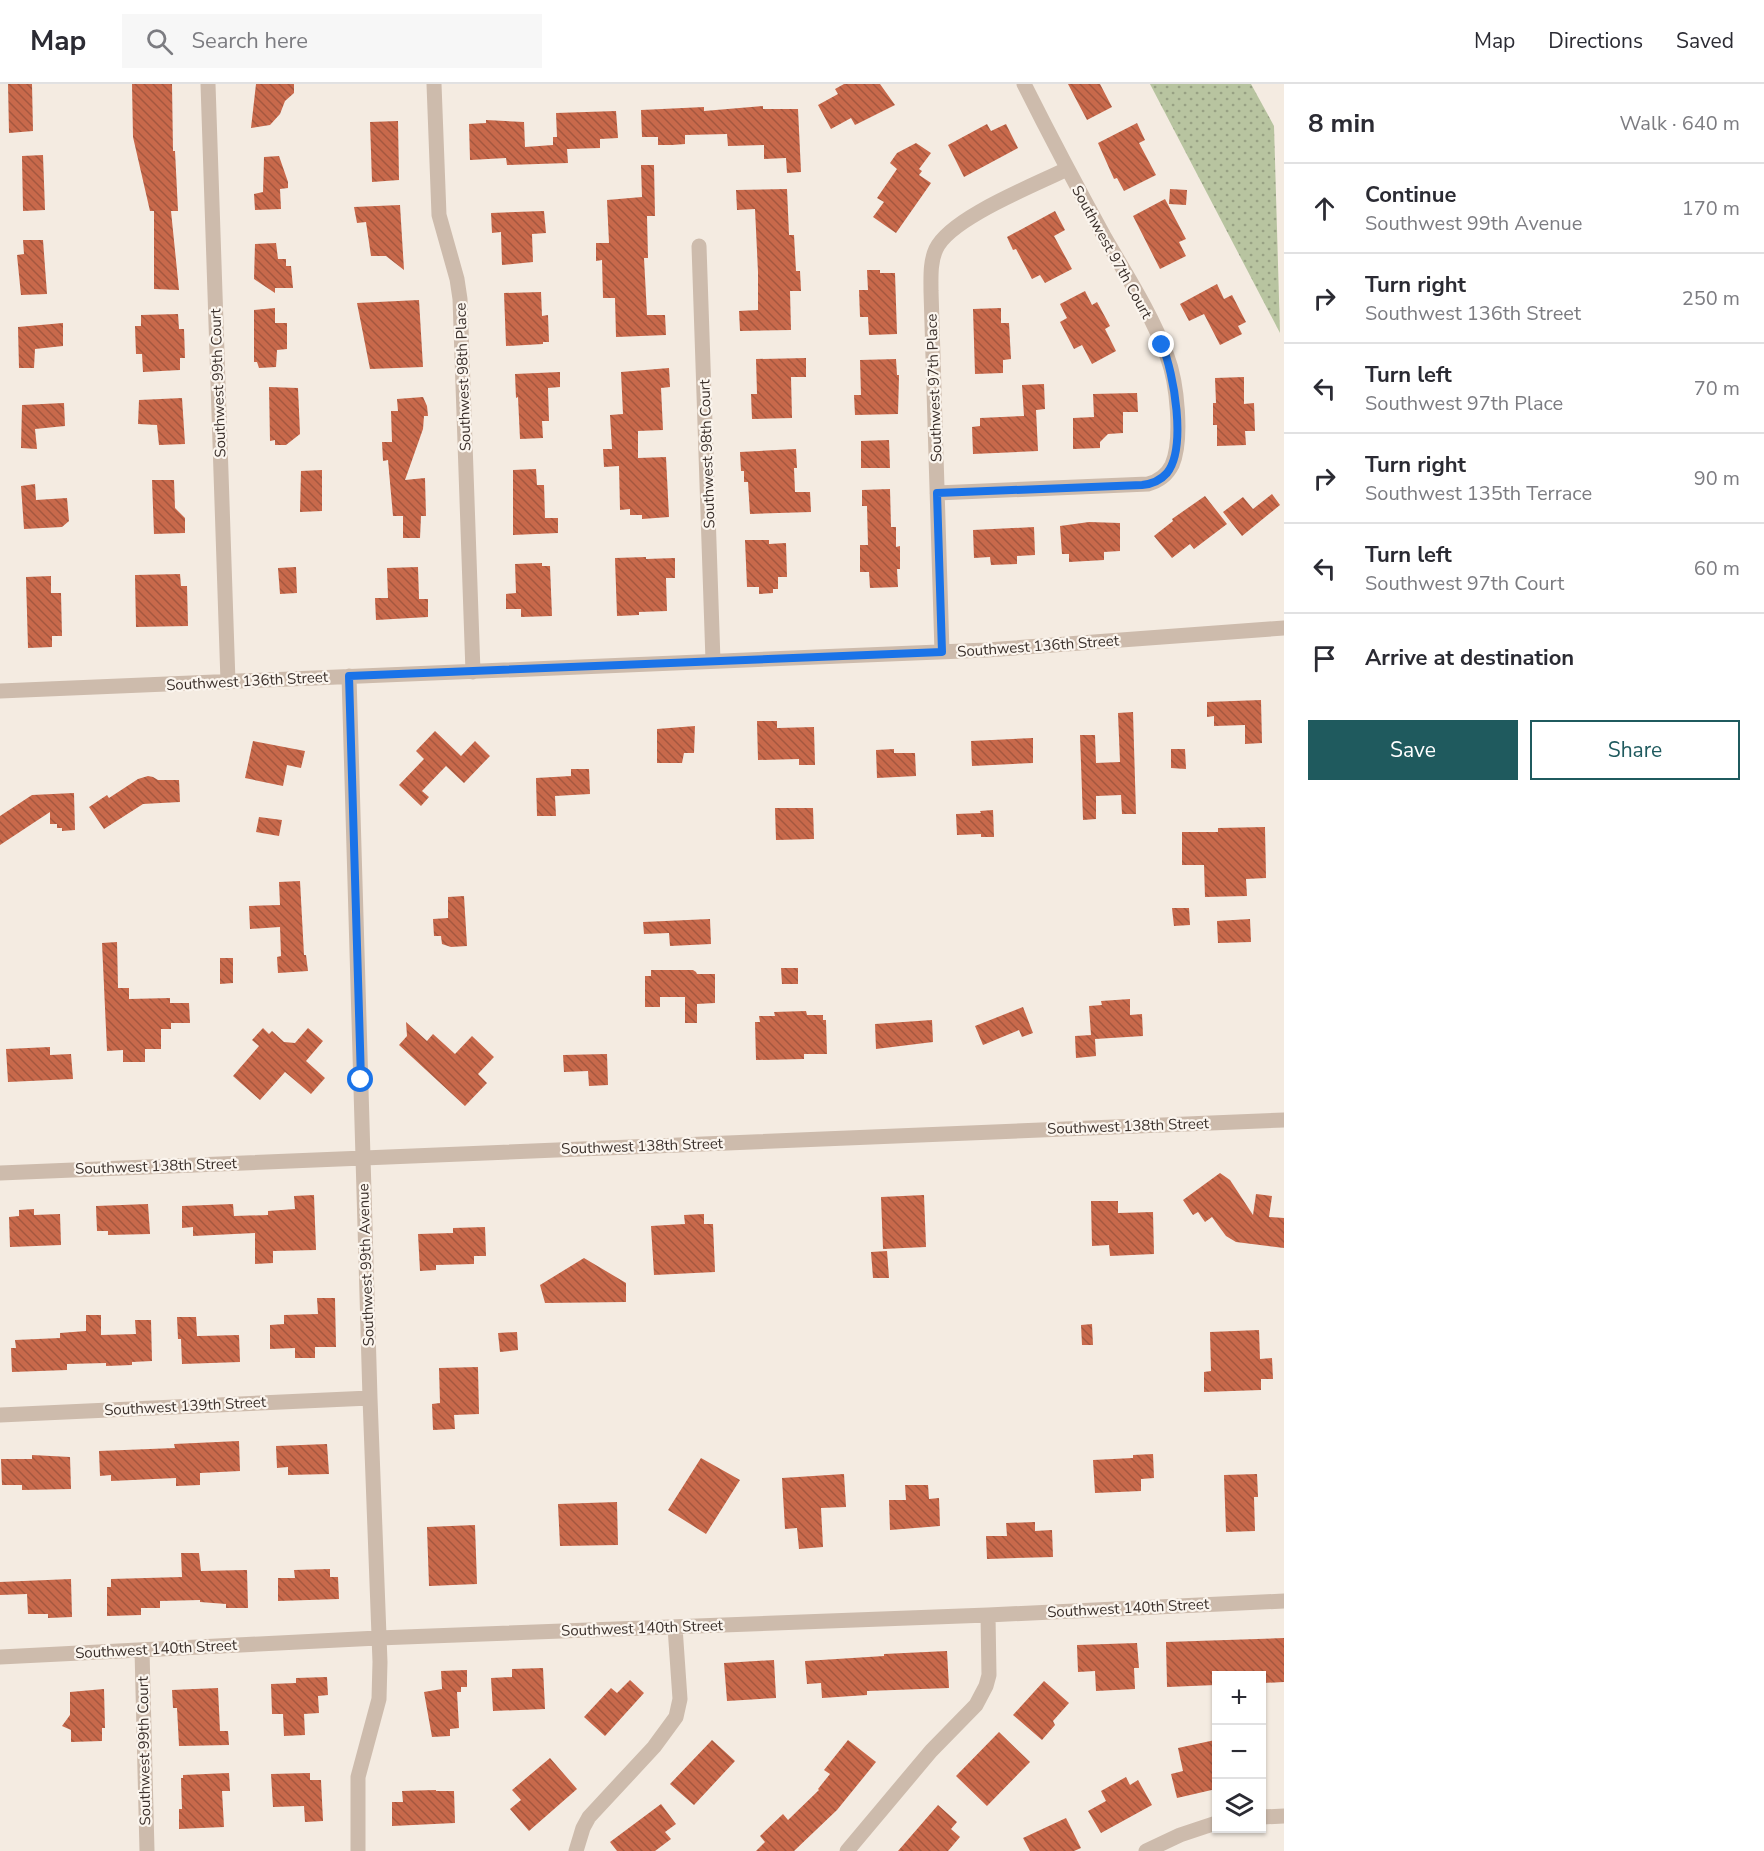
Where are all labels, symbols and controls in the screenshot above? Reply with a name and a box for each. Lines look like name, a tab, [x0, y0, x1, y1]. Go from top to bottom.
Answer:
search box	[122, 14, 542, 68]
text: Map	[30, 22, 86, 60]
icon: search	[143, 25, 176, 58]
text: Search here	[191, 26, 308, 56]
text: Map	[1474, 27, 1515, 55]
text: Directions	[1548, 27, 1643, 55]
text: Saved	[1676, 27, 1734, 55]
text: 8 min	[1308, 106, 1375, 141]
text: Walk · 640 m	[1620, 110, 1740, 137]
text: Continue	[1365, 180, 1456, 210]
street label: Southwest 97th Court	[1067, 182, 1157, 323]
icon: ahead	[1308, 192, 1341, 225]
text: 170 m	[1682, 195, 1740, 222]
text: Southwest 99th Avenue	[1365, 210, 1582, 237]
text: Turn right	[1365, 270, 1466, 300]
icon: right	[1308, 282, 1341, 315]
text: 250 m	[1682, 285, 1740, 312]
text: Southwest 136th Street	[1365, 300, 1581, 327]
street label: Southwest 98th Place	[450, 302, 476, 452]
street label: Southwest 99th Court	[205, 307, 231, 458]
street label: Southwest 97th Place	[921, 313, 947, 463]
route end	[1148, 331, 1174, 357]
text: Turn left	[1365, 360, 1452, 390]
icon: left	[1308, 372, 1341, 405]
text: 70 m	[1694, 375, 1740, 402]
street label: Southwest 98th Court	[694, 378, 720, 529]
text: Southwest 97th Place	[1365, 390, 1563, 417]
text: Turn right	[1365, 450, 1466, 480]
icon: right	[1308, 462, 1341, 495]
text: 90 m	[1694, 465, 1740, 492]
text: Southwest 135th Terrace	[1365, 480, 1592, 507]
text: Turn left	[1365, 540, 1452, 570]
icon: left	[1308, 552, 1341, 585]
text: 60 m	[1694, 555, 1740, 582]
text: Southwest 97th Court	[1365, 570, 1564, 597]
street label: Southwest 136th Street	[957, 630, 1120, 662]
icon: arrive	[1308, 642, 1341, 675]
text: Arrive at destination	[1365, 643, 1574, 673]
street label: Southwest 136th Street	[166, 667, 329, 695]
button: Save	[1308, 720, 1518, 780]
button: Share	[1530, 720, 1740, 780]
route start	[347, 1066, 373, 1092]
street label: Southwest 138th Street	[1047, 1113, 1210, 1139]
street label: Southwest 138th Street	[561, 1133, 724, 1159]
street label: Southwest 138th Street	[75, 1153, 238, 1179]
street label: Southwest 99th Avenue	[353, 1183, 379, 1347]
street label: Southwest 139th Street	[104, 1392, 267, 1420]
street label: Southwest 140th Street	[1047, 1594, 1210, 1622]
street label: Southwest 140th Street	[561, 1615, 724, 1641]
street label: Southwest 140th Street	[75, 1635, 238, 1663]
map controls	[1212, 1671, 1266, 1833]
button: +	[1212, 1671, 1266, 1725]
street label: Southwest 99th Court	[133, 1675, 155, 1826]
button: −	[1212, 1725, 1266, 1779]
button: layers	[1212, 1779, 1266, 1833]

